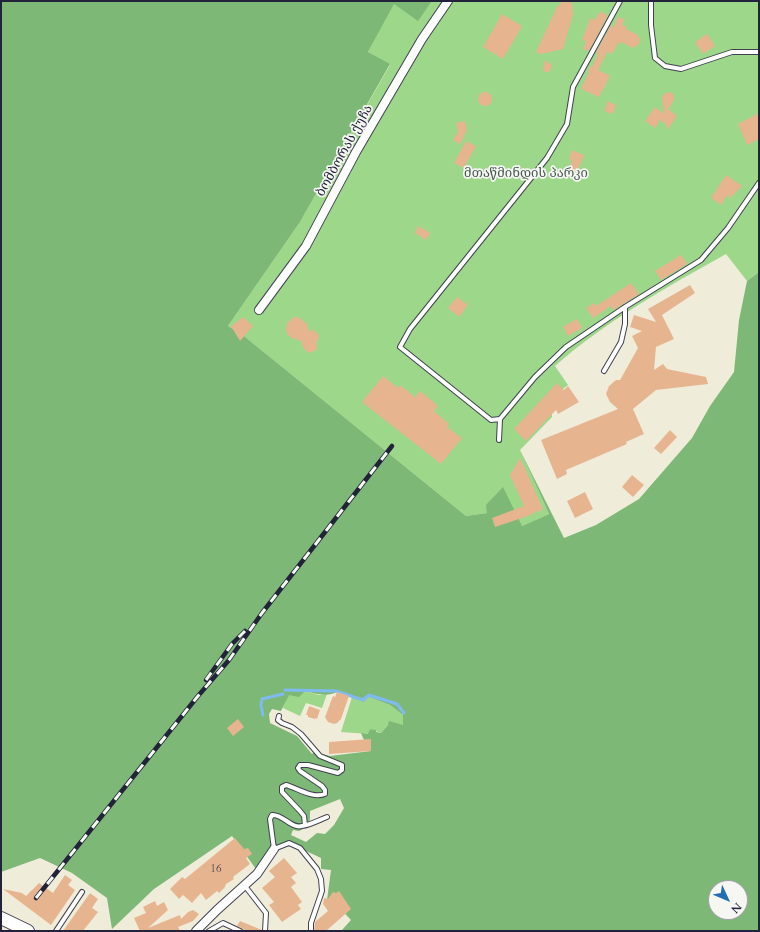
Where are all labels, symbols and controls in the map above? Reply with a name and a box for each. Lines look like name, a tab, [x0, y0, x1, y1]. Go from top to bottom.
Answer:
street label: ბომბორას ქუჩა	[313, 102, 377, 200]
park label: მთაწმინდის პარკი	[464, 166, 588, 182]
house number: 16	[210, 862, 222, 876]
north arrow	[708, 880, 748, 920]
text: N	[728, 899, 745, 917]

